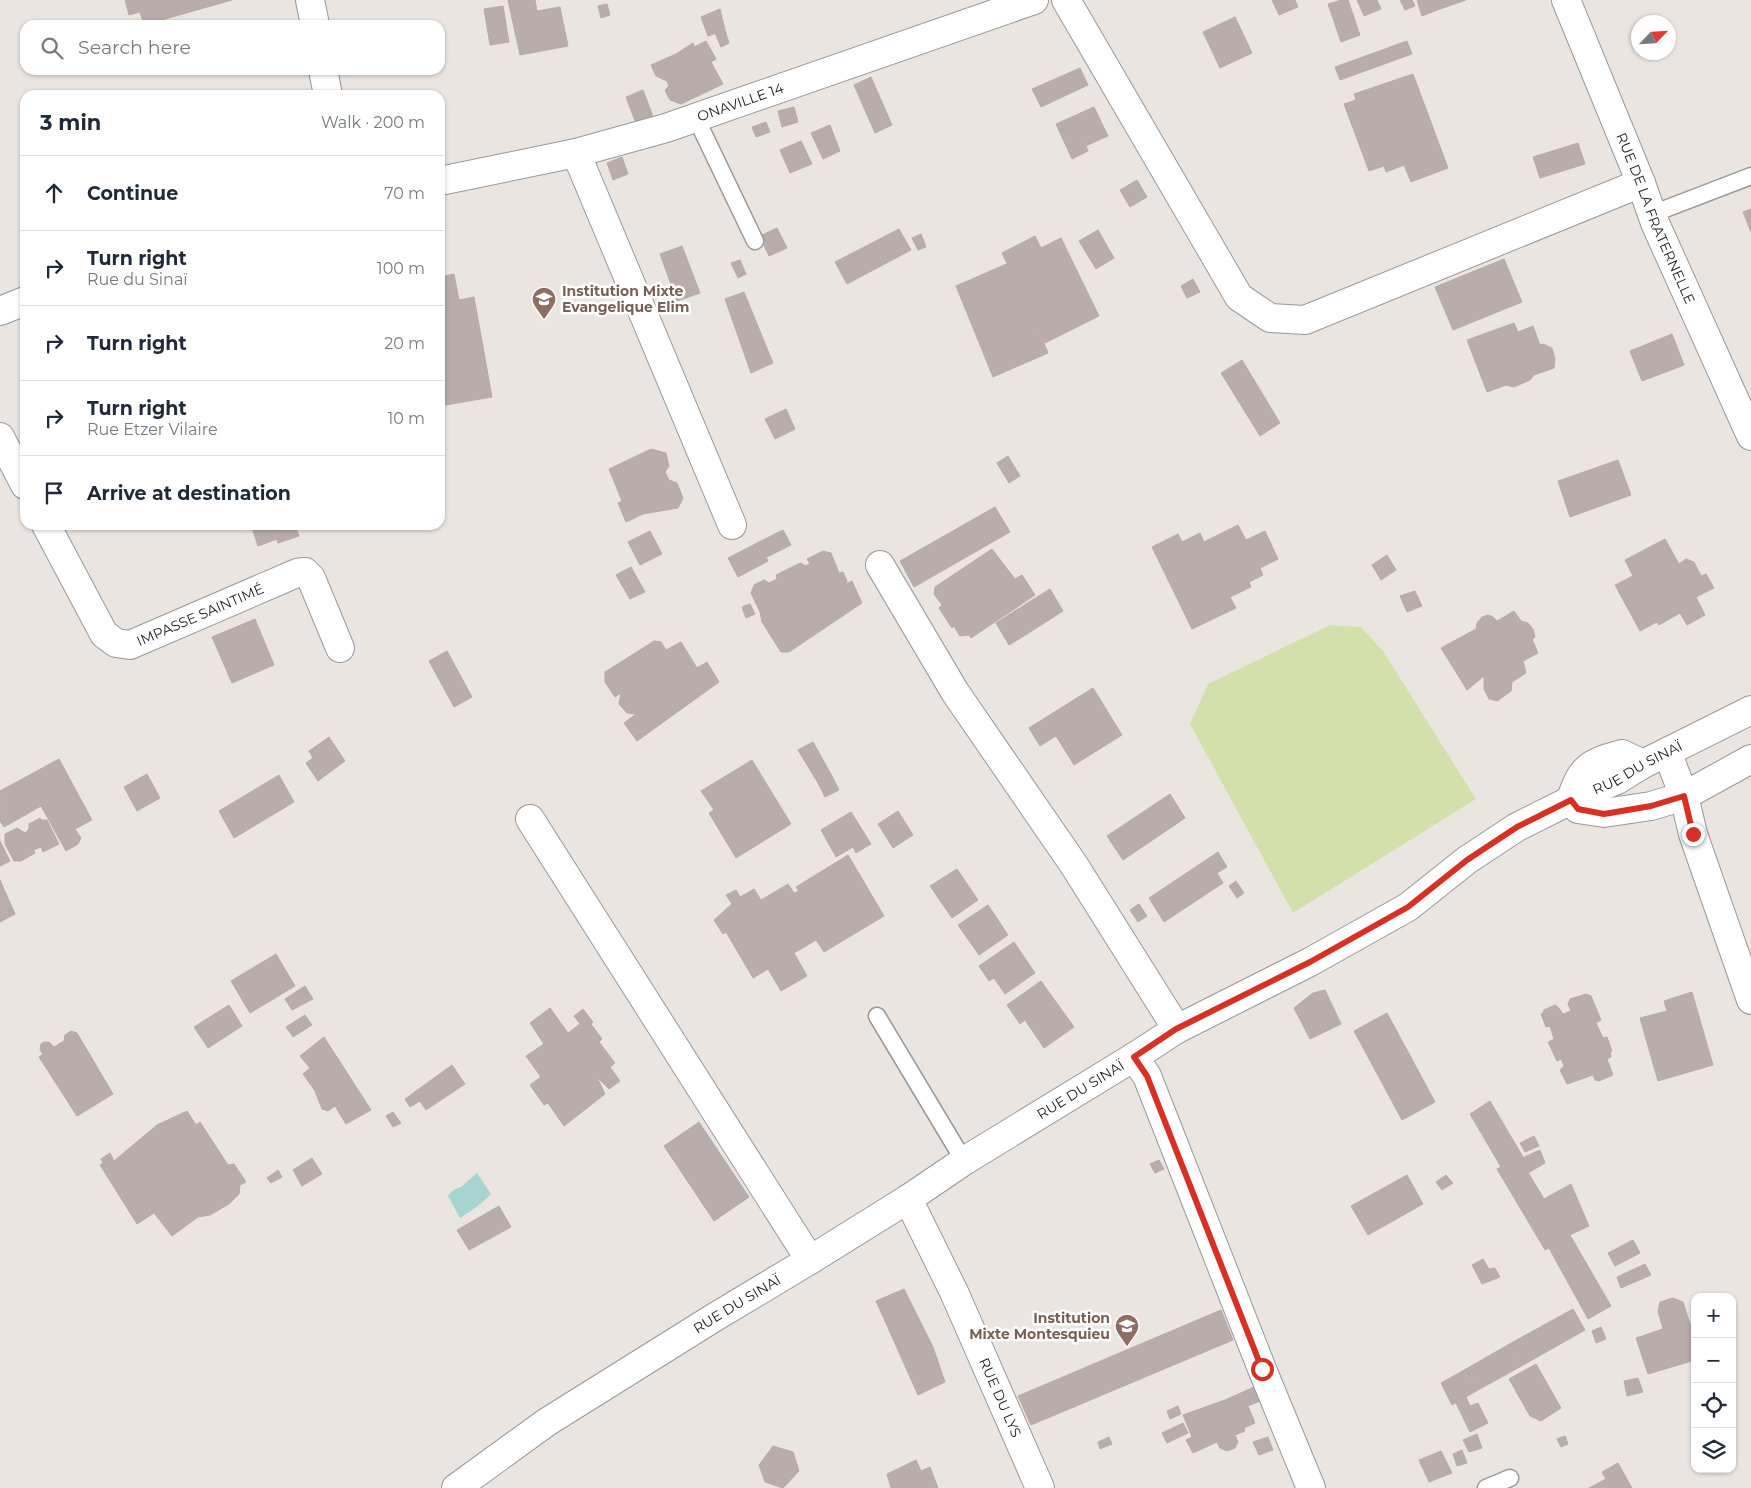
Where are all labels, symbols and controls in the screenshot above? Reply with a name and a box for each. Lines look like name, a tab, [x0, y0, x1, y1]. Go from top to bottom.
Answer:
north arrow	[1631, 15, 1676, 60]
search box	[20, 20, 445, 75]
icon: search	[38, 34, 66, 62]
text: Search here	[78, 36, 191, 59]
street label: ONAVILLE 14	[695, 79, 787, 125]
text: 3 min	[40, 110, 101, 135]
text: Walk · 200 m	[321, 113, 425, 132]
street label: RUE DE LA FRATERNELLE	[1612, 130, 1699, 307]
icon: ahead	[40, 179, 68, 207]
text: Continue	[87, 182, 178, 205]
text: 70 m	[384, 184, 425, 203]
text: Turn right	[87, 247, 187, 270]
icon: right	[40, 254, 68, 282]
text: 100 m	[377, 259, 425, 278]
text: Rue du Sinaï	[87, 270, 188, 289]
place label: Institution Mixte Evangelique Elim	[562, 282, 689, 316]
school or university icon: Institution Mixte Evangelique Elim	[531, 286, 557, 320]
icon: right	[40, 329, 68, 357]
text: Turn right	[87, 332, 187, 355]
text: 20 m	[384, 334, 425, 353]
text: Turn right	[87, 397, 187, 420]
icon: right	[40, 404, 68, 432]
text: 10 m	[387, 409, 425, 428]
text: Rue Etzer Vilaire	[87, 420, 218, 439]
icon: arrive	[40, 479, 68, 507]
text: Arrive at destination	[87, 482, 291, 505]
street label: IMPASSE SAINTIMÉ	[134, 579, 266, 650]
street label: RUE DU SINAÏ	[1590, 737, 1685, 799]
route end	[1682, 823, 1705, 846]
street label: RUE DU SINAÏ	[1034, 1056, 1127, 1123]
street label: RUE DU SINAÏ	[690, 1271, 784, 1337]
map controls	[1691, 1293, 1736, 1473]
button: +	[1691, 1293, 1736, 1338]
place label: Institution Mixte Montesquieu	[969, 1309, 1110, 1343]
school or university icon: Institution Mixte Montesquieu	[1114, 1313, 1140, 1347]
button: −	[1691, 1338, 1736, 1383]
street label: RUE DU LYS	[975, 1355, 1026, 1440]
route start	[1251, 1358, 1274, 1381]
button: locate	[1691, 1383, 1736, 1428]
button: layers	[1691, 1428, 1736, 1473]

